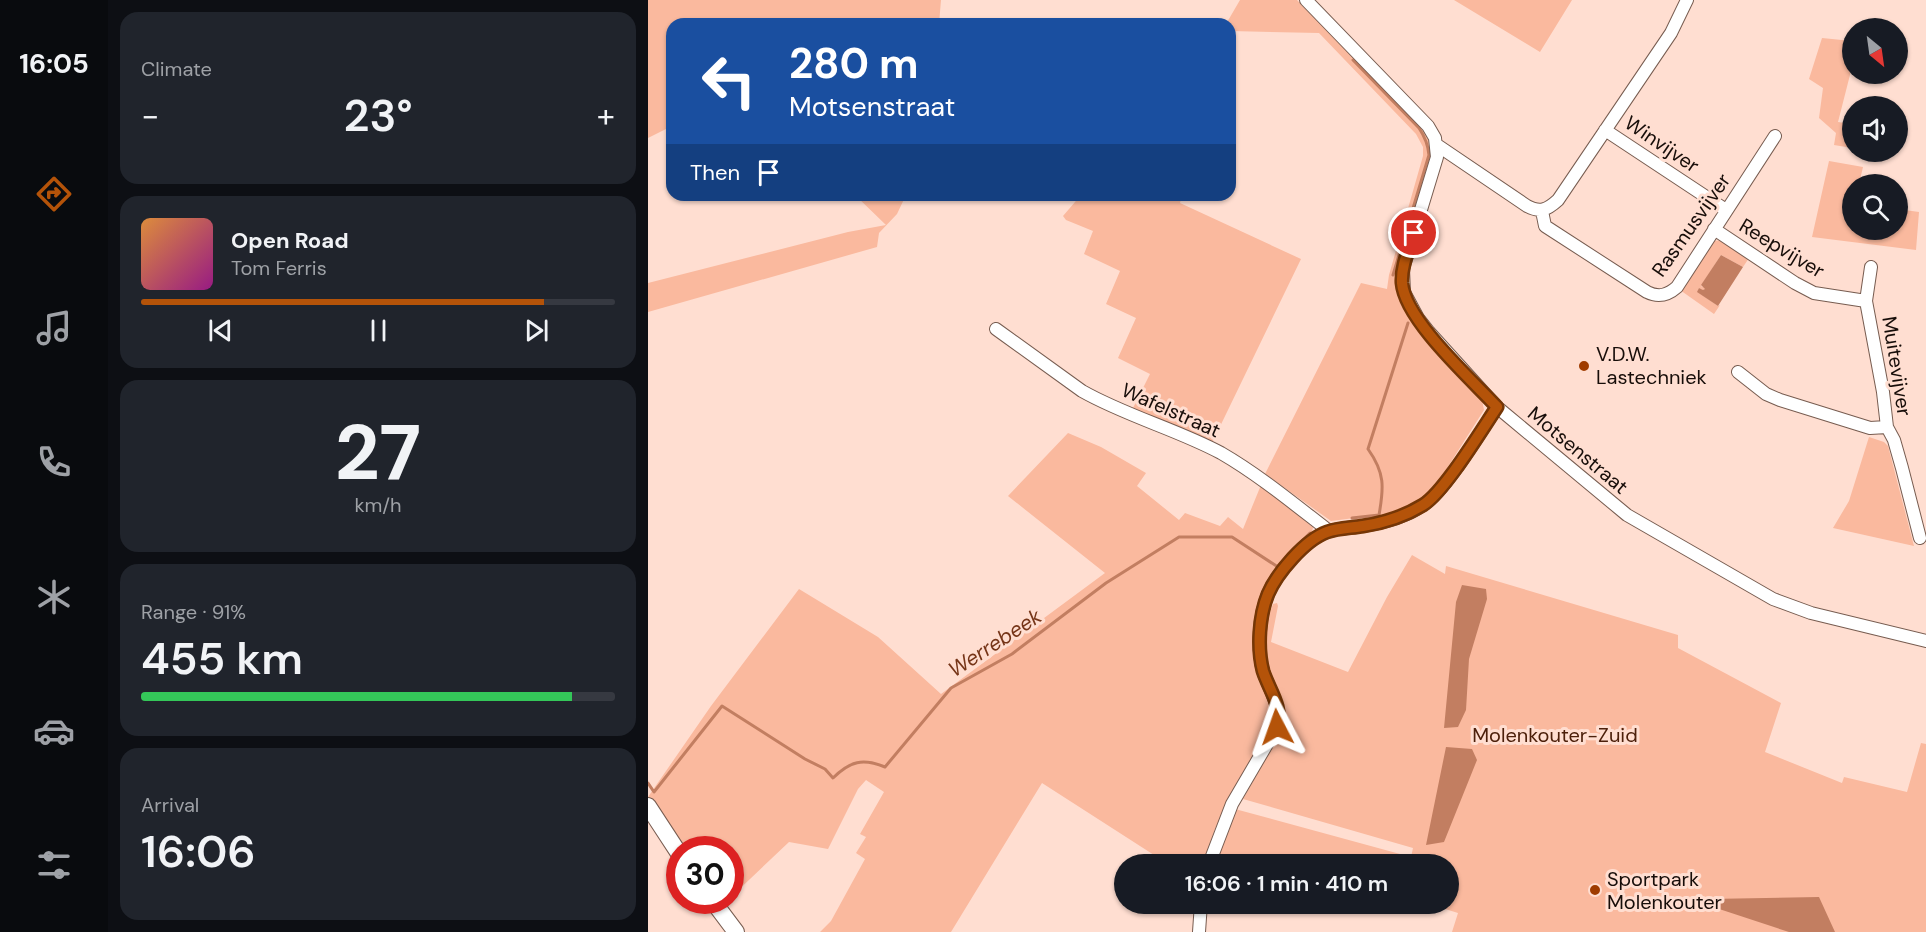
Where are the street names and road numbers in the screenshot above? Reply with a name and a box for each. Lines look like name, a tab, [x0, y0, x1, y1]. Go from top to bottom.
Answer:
street label: Winvijver	[1620, 110, 1704, 178]
street label: Rasmusvijver	[1646, 168, 1736, 282]
street label: Reepvijver	[1735, 212, 1829, 284]
street label: Muitevijver	[1876, 314, 1918, 418]
street label: Wafelstraat	[1117, 377, 1225, 443]
street label: Motsenstraat	[1522, 400, 1634, 500]

